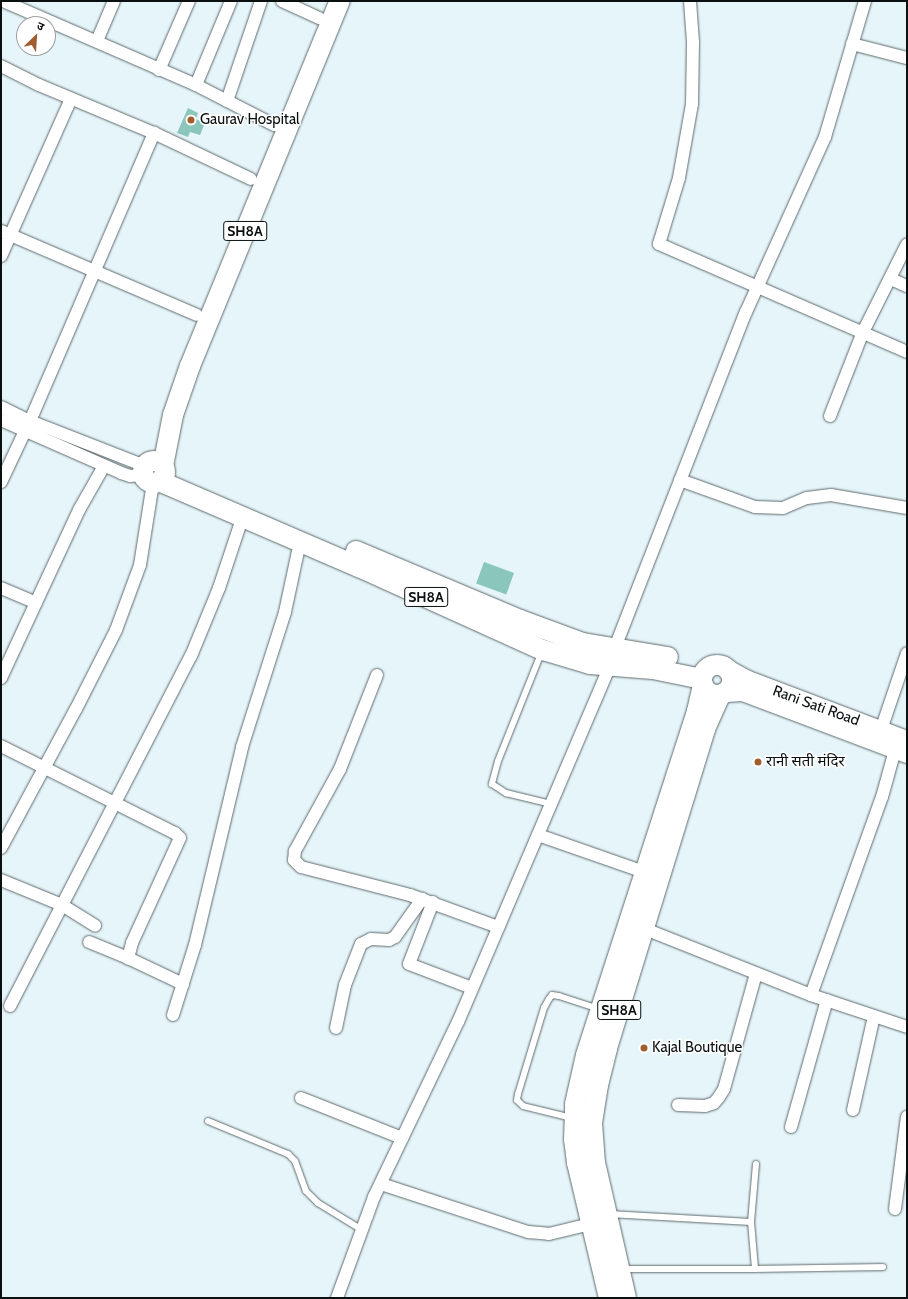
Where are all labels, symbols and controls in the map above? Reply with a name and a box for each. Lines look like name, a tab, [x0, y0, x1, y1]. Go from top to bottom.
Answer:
north arrow	[16, 16, 56, 56]
text: उ	[35, 18, 47, 34]
place label: Gaurav Hospital	[200, 111, 300, 129]
marker: Gaurav Hospital	[185, 114, 197, 126]
road number: SH8A	[223, 219, 267, 243]
road number: SH8A	[404, 585, 448, 609]
street label: Rani Sati Road	[770, 682, 862, 730]
place label: रानी सती मंदिर	[766, 753, 845, 771]
marker: रानी सती मंदिर	[753, 757, 763, 767]
road number: SH8A	[597, 998, 641, 1022]
place label: Kajal Boutique	[652, 1039, 742, 1057]
marker: Kajal Boutique	[639, 1043, 649, 1053]

